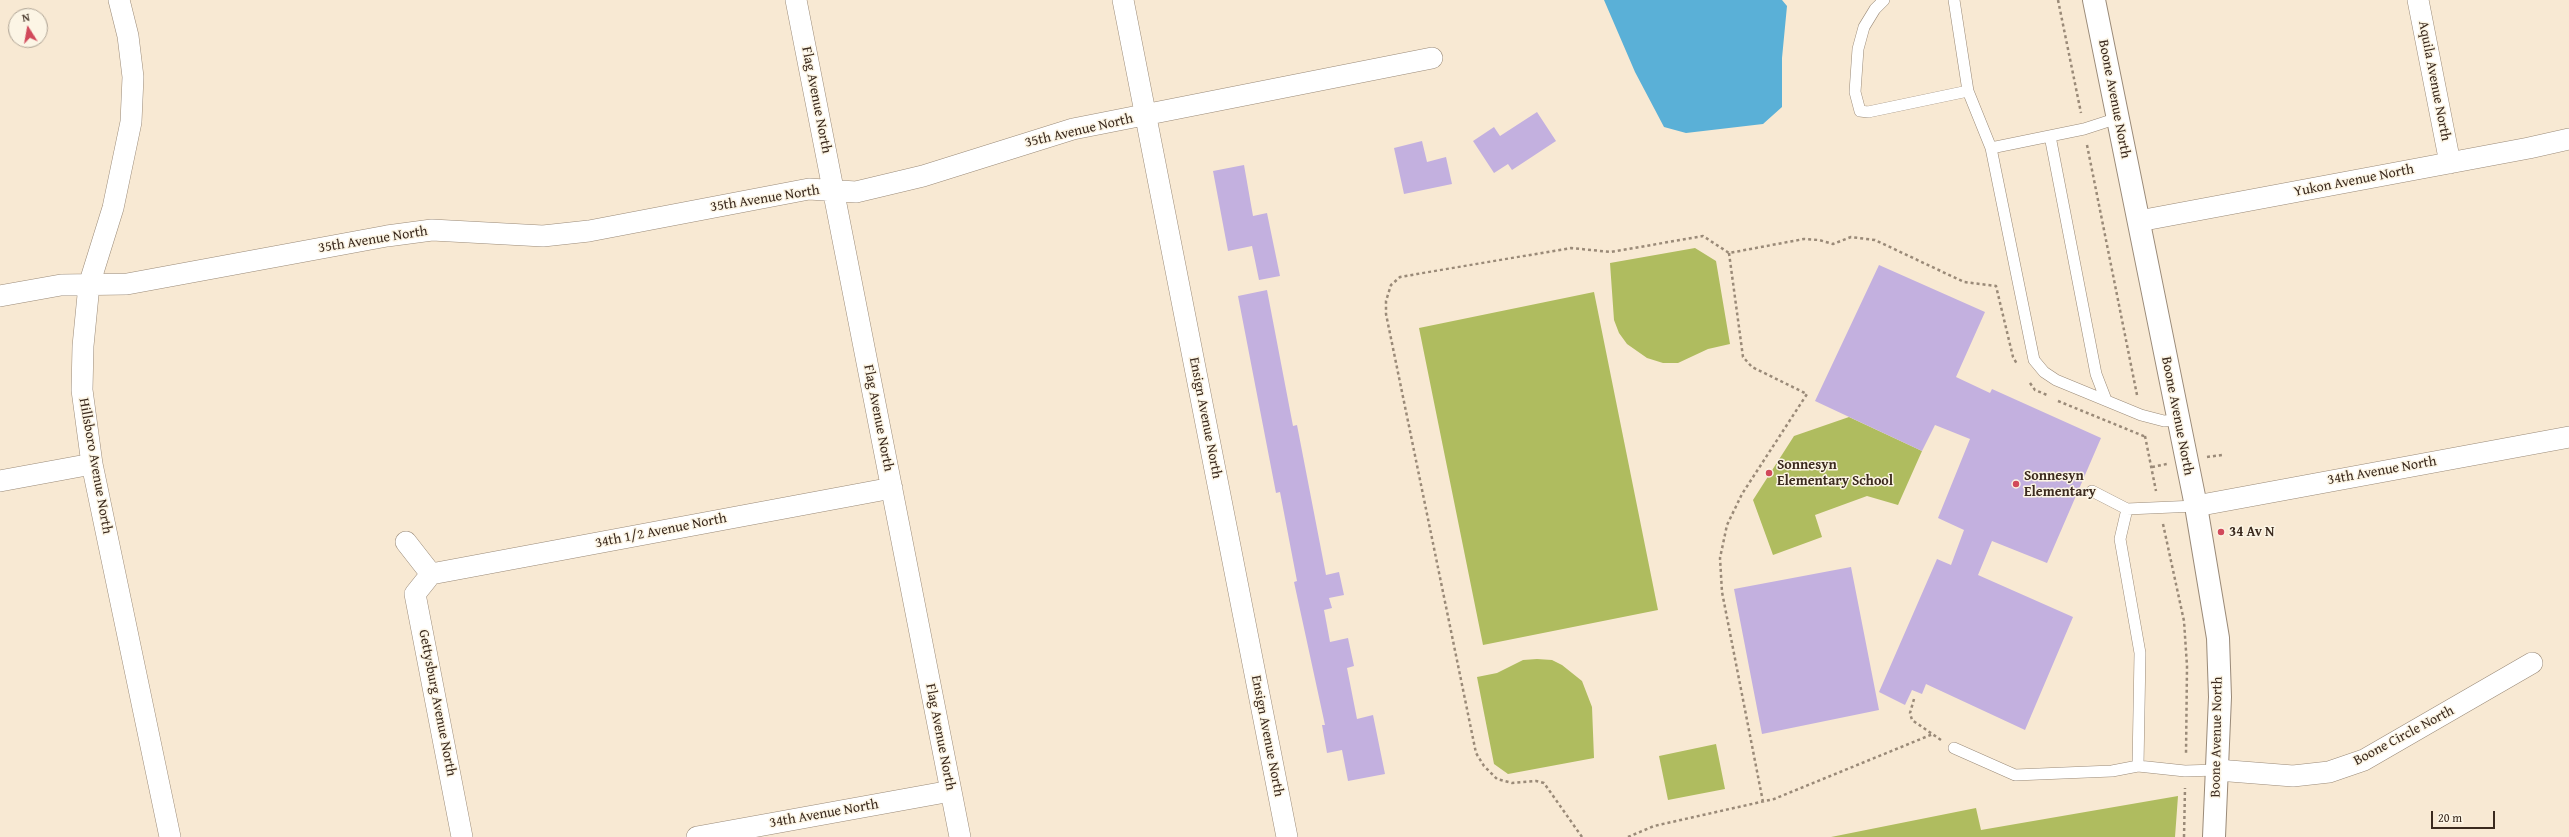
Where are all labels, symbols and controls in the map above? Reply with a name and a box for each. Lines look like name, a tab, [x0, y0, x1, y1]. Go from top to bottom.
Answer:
north arrow	[8, 8, 48, 48]
text: N	[21, 9, 31, 26]
street label: Aquila Avenue North	[2414, 20, 2454, 142]
street label: Boone Avenue North	[2094, 38, 2134, 160]
street label: Flag Avenue North	[797, 45, 835, 155]
street label: 35th Avenue North	[1023, 110, 1135, 152]
street label: Yukon Avenue North	[2293, 161, 2415, 201]
street label: 35th Avenue North	[709, 182, 821, 216]
street label: 35th Avenue North	[317, 223, 429, 257]
street label: Boone Avenue North	[2157, 355, 2197, 477]
street label: Ensign Avenue North	[1185, 356, 1225, 480]
street label: Flag Avenue North	[859, 363, 897, 473]
street label: Hillsboro Avenue North	[75, 397, 115, 535]
street label: 34th Avenue North	[2326, 453, 2438, 489]
place label: Sonnesyn Elementary School	[1777, 457, 1893, 490]
marker: Sonnesyn Elementary School	[1764, 468, 1774, 478]
place label: Sonnesyn Elementary	[2024, 468, 2096, 500]
marker: Sonnesyn Elementary	[2011, 479, 2021, 489]
street label: 34th 1/2 Avenue North	[594, 510, 728, 552]
place label: 34 Av N	[2229, 524, 2274, 540]
marker: 34 Av N	[2216, 527, 2226, 537]
street label: Gettysburg Avenue North	[415, 628, 459, 778]
street label: Ensign Avenue North	[1247, 674, 1287, 798]
street label: Boone Avenue North	[2208, 677, 2226, 797]
street label: Flag Avenue North	[921, 682, 959, 792]
street label: Boone Circle North	[2351, 702, 2457, 770]
street label: 34th Avenue North	[768, 796, 880, 832]
scale bar	[2433, 803, 2497, 829]
text: 20 m	[2438, 809, 2462, 826]

